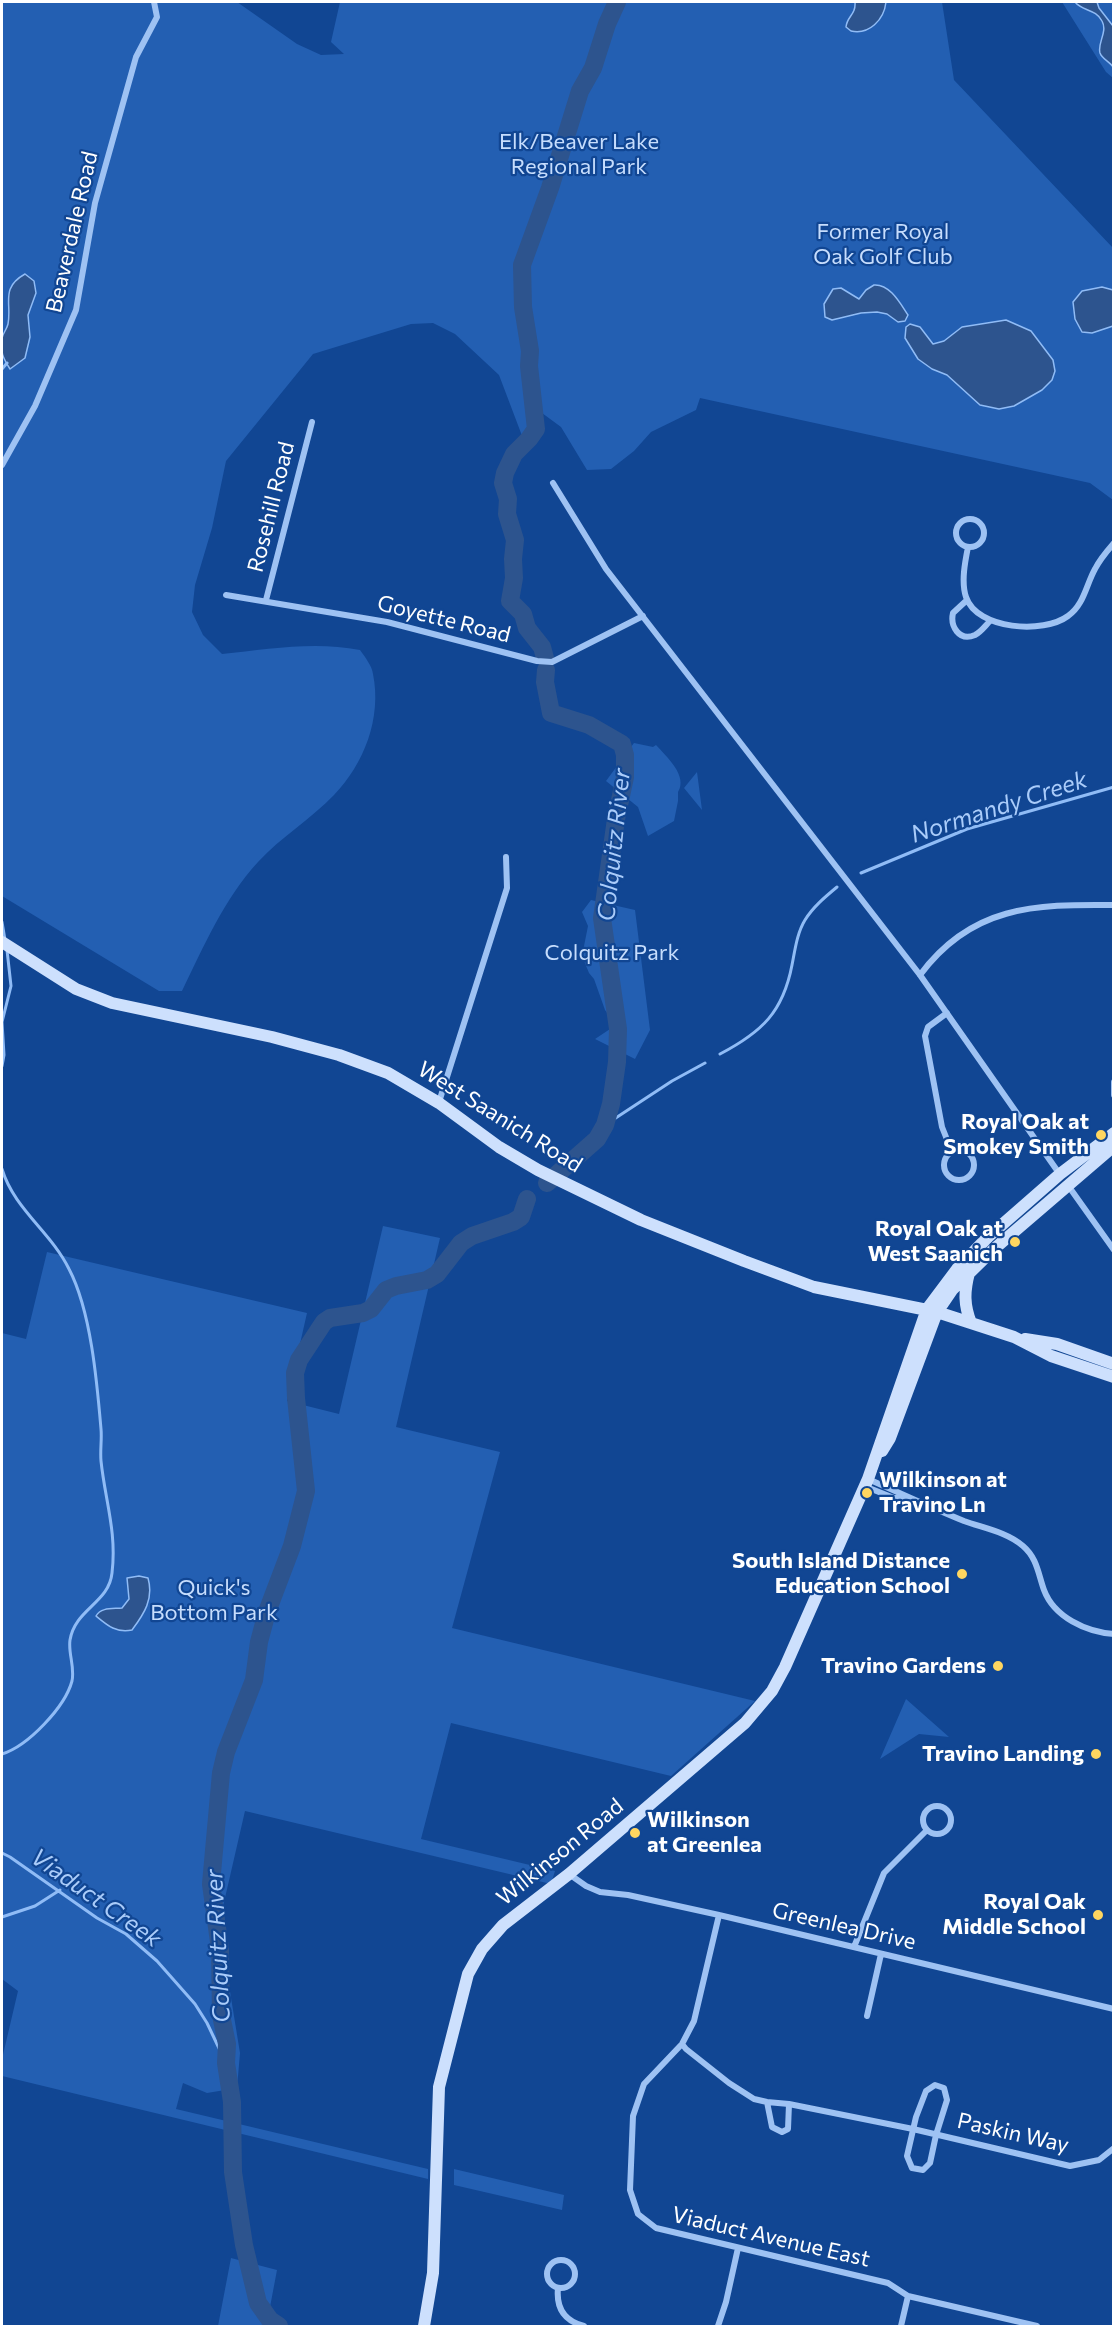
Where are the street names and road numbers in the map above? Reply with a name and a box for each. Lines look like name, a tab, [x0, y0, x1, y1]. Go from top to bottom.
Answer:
street label: Beaverdale Road	[41, 149, 103, 315]
street label: Rosehill Road	[242, 439, 300, 575]
street label: Goyette Road	[375, 590, 513, 648]
street label: West Saanich Road	[413, 1056, 587, 1178]
street label: Wilkinson Road	[491, 1793, 629, 1911]
street label: Greenlea Drive	[770, 1897, 918, 1955]
street label: Paskin Way	[955, 2107, 1071, 2159]
street label: Viaduct Avenue East	[669, 2201, 873, 2273]

